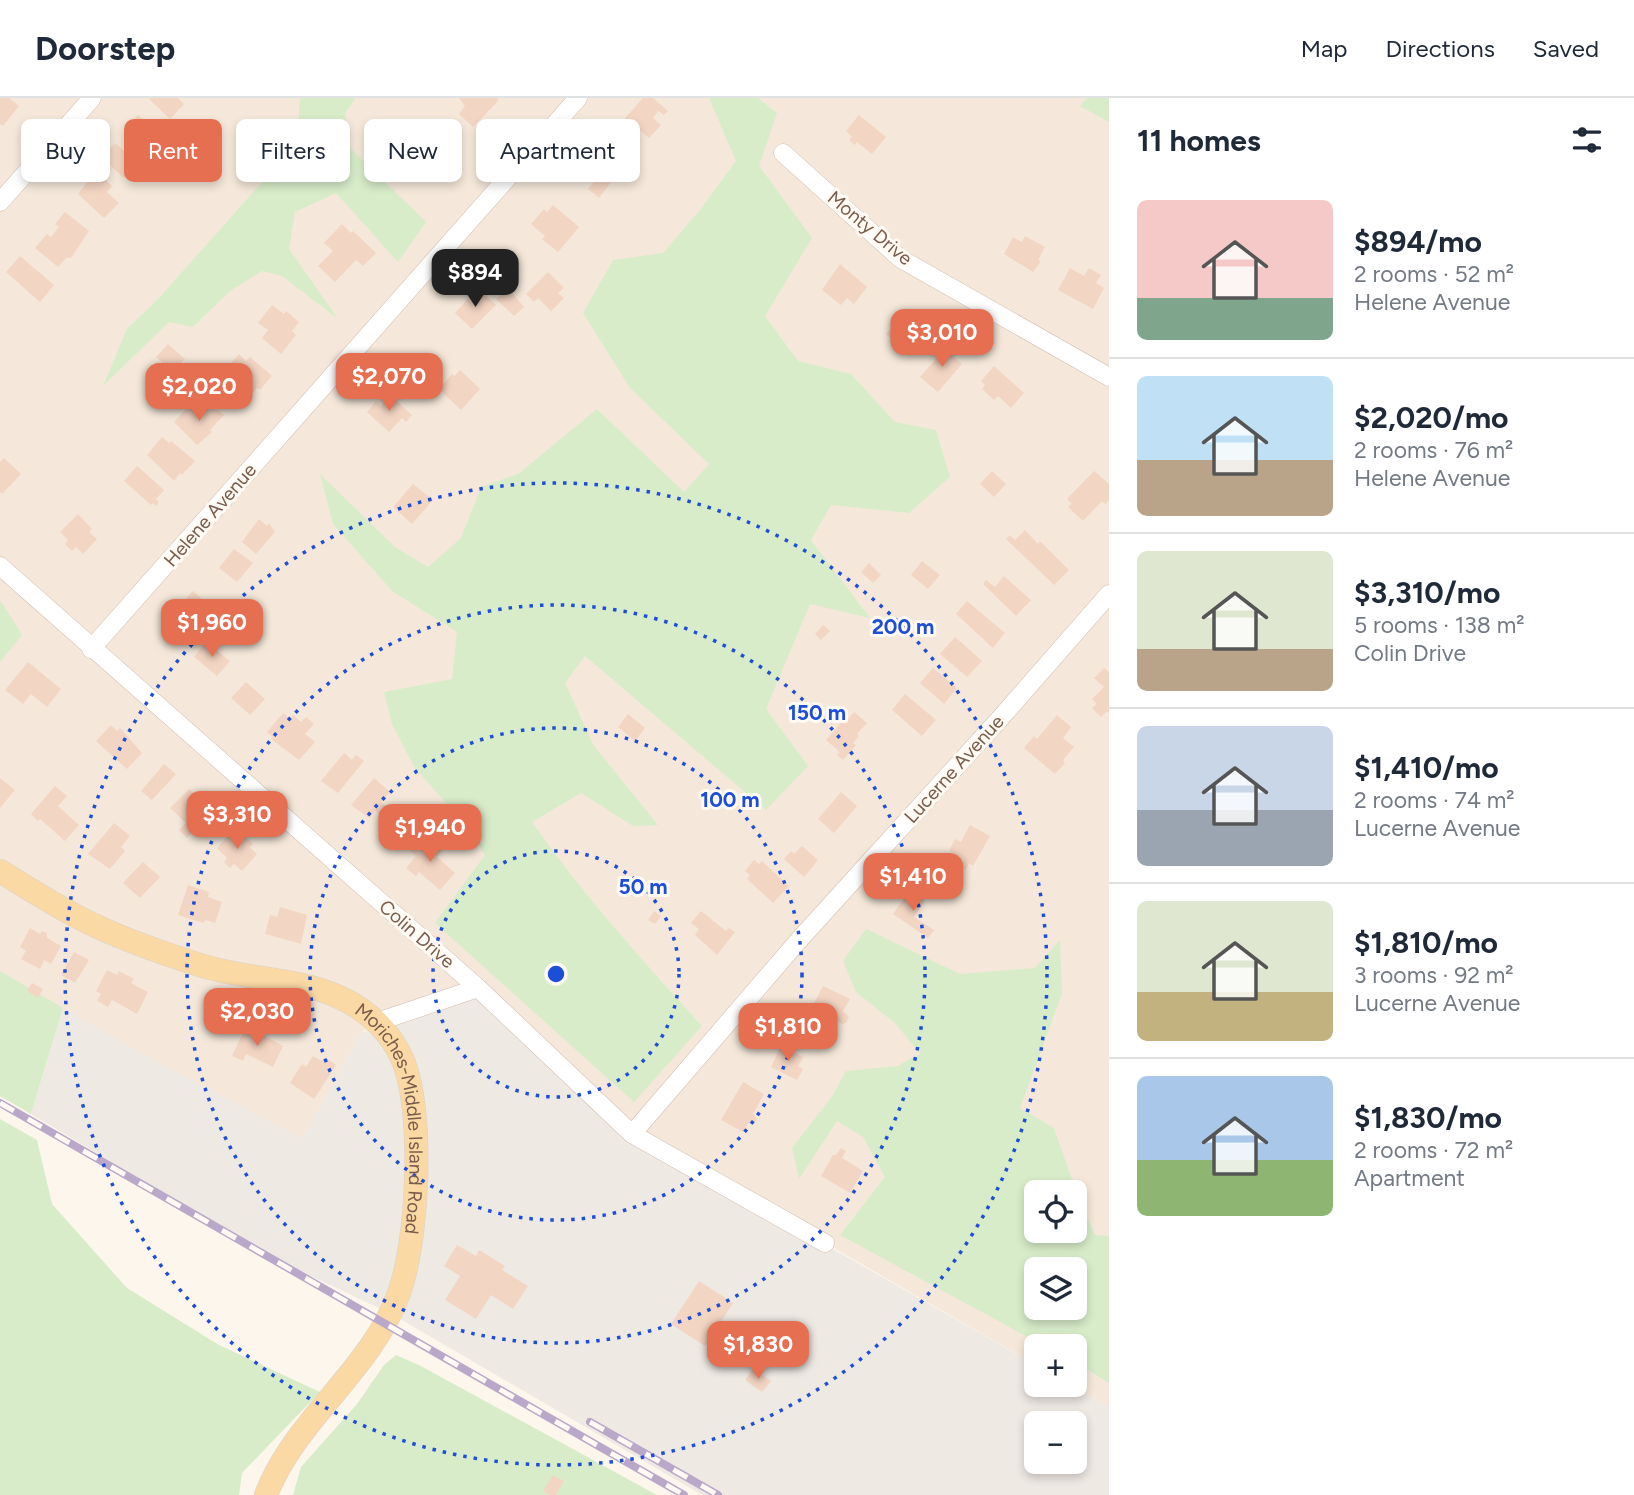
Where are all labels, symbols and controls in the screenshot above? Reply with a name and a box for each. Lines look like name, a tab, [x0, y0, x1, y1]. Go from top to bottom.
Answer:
text: Doorstep	[35, 29, 175, 68]
text: Map	[1301, 34, 1347, 63]
text: Directions	[1385, 34, 1495, 63]
text: Saved	[1533, 34, 1599, 63]
chip: Buy	[21, 119, 110, 182]
chip: Rent	[124, 119, 222, 182]
chip: Filters	[236, 119, 350, 182]
chip: New	[364, 119, 462, 182]
chip: Apartment	[476, 119, 640, 182]
icon: filters	[1568, 121, 1606, 159]
text: 11 homes	[1137, 122, 1261, 159]
street label: Monty Drive	[823, 186, 917, 270]
text: $894/mo	[1354, 223, 1482, 260]
icon: home	[1193, 228, 1277, 312]
pin: $894	[434, 250, 516, 309]
text: $894	[448, 258, 502, 286]
text: 2 rooms · 52 m²	[1354, 260, 1514, 288]
text: Helene Avenue	[1354, 288, 1510, 316]
pin: $3,010	[885, 310, 999, 369]
text: $3,010	[907, 318, 977, 346]
pin: $2,070	[332, 354, 446, 413]
text: $2,070	[352, 362, 426, 390]
pin: $2,020	[142, 364, 256, 423]
text: $2,020	[161, 372, 237, 400]
text: $2,020/mo	[1354, 399, 1509, 436]
icon: home	[1193, 404, 1277, 488]
text: 2 rooms · 76 m²	[1354, 436, 1513, 464]
street label: Helene Avenue	[159, 459, 261, 571]
text: Helene Avenue	[1354, 464, 1510, 492]
text: $3,310/mo	[1354, 574, 1500, 611]
icon: home	[1193, 579, 1277, 663]
pin: $1,960	[155, 600, 269, 659]
text: $1,960	[177, 608, 247, 636]
text: 5 rooms · 138 m²	[1354, 611, 1525, 639]
text: 200 m	[872, 614, 934, 639]
text: Colin Drive	[1354, 639, 1466, 667]
text: 150 m	[788, 700, 846, 725]
street label: Lucerne Avenue	[899, 710, 1009, 828]
text: $1,410/mo	[1354, 749, 1499, 786]
icon: home	[1193, 754, 1277, 838]
text: 2 rooms · 74 m²	[1354, 786, 1515, 814]
text: 100 m	[700, 787, 760, 812]
pin: $3,310	[180, 792, 294, 851]
text: $3,310	[203, 800, 271, 828]
pin: $1,940	[373, 804, 487, 864]
text: $1,940	[394, 813, 466, 841]
text: Lucerne Avenue	[1354, 814, 1520, 842]
pin: $1,410	[856, 854, 970, 913]
text: $1,410	[879, 862, 947, 890]
text: 50 m	[618, 874, 668, 899]
street label: Colin Drive	[375, 895, 459, 973]
text: $1,810/mo	[1354, 924, 1498, 961]
icon: home	[1193, 929, 1277, 1013]
text: 3 rooms · 92 m²	[1354, 961, 1514, 989]
centre of rings	[544, 962, 568, 986]
pin: $2,030	[200, 988, 314, 1048]
text: Lucerne Avenue	[1354, 989, 1520, 1017]
text: $2,030	[220, 997, 294, 1025]
street label: Moriches-Middle Island Road	[351, 998, 428, 1236]
pin: $1,810	[731, 1004, 845, 1063]
text: $1,810	[754, 1012, 822, 1040]
text: $1,830/mo	[1354, 1099, 1502, 1136]
icon: home	[1193, 1104, 1277, 1188]
text: 2 rooms · 72 m²	[1354, 1136, 1513, 1164]
text: Apartment	[1354, 1164, 1465, 1192]
map controls	[1024, 1180, 1087, 1474]
button: locate	[1024, 1180, 1087, 1243]
button: layers	[1024, 1257, 1087, 1320]
pin: $1,830	[701, 1322, 815, 1381]
text: $1,830	[723, 1330, 793, 1358]
button: +	[1024, 1334, 1087, 1397]
button: −	[1024, 1411, 1087, 1474]

